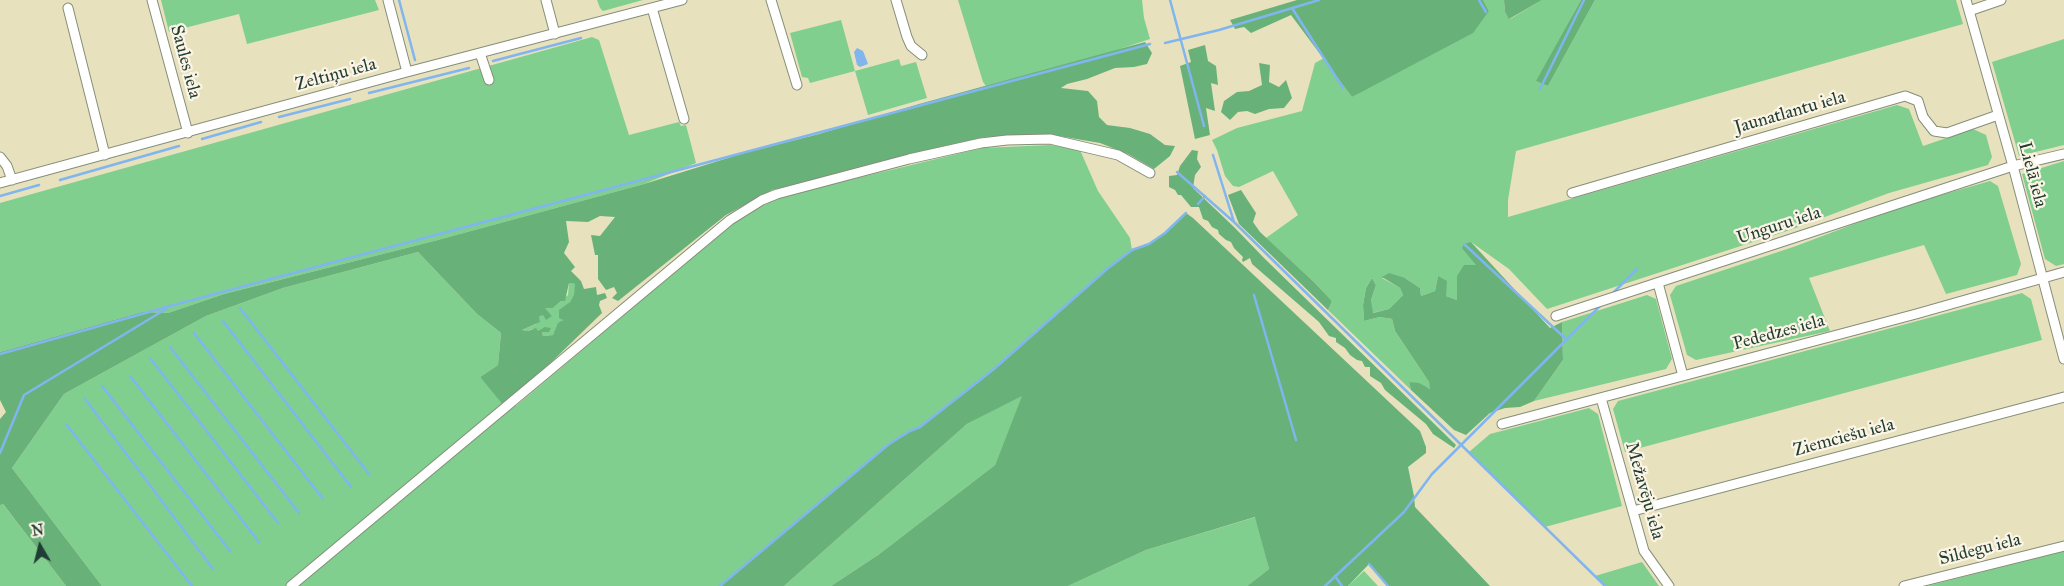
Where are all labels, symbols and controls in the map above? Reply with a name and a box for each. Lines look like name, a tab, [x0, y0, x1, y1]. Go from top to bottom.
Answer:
street label: Saules iela	[165, 23, 205, 101]
street label: Zeltiņu iela	[293, 54, 379, 96]
street label: Jaunatlantu iela	[1732, 87, 1848, 139]
street label: Lielā iela	[2013, 140, 2051, 210]
street label: Unguru iela	[1734, 202, 1824, 250]
street label: Pededzes iela	[1731, 310, 1827, 356]
street label: Ziemciešu iela	[1791, 414, 1897, 462]
street label: Mežavēju iela	[1620, 440, 1668, 542]
north arrow	[15, 521, 65, 571]
text: N	[31, 521, 45, 540]
street label: Sildegu iela	[1937, 529, 2023, 571]

